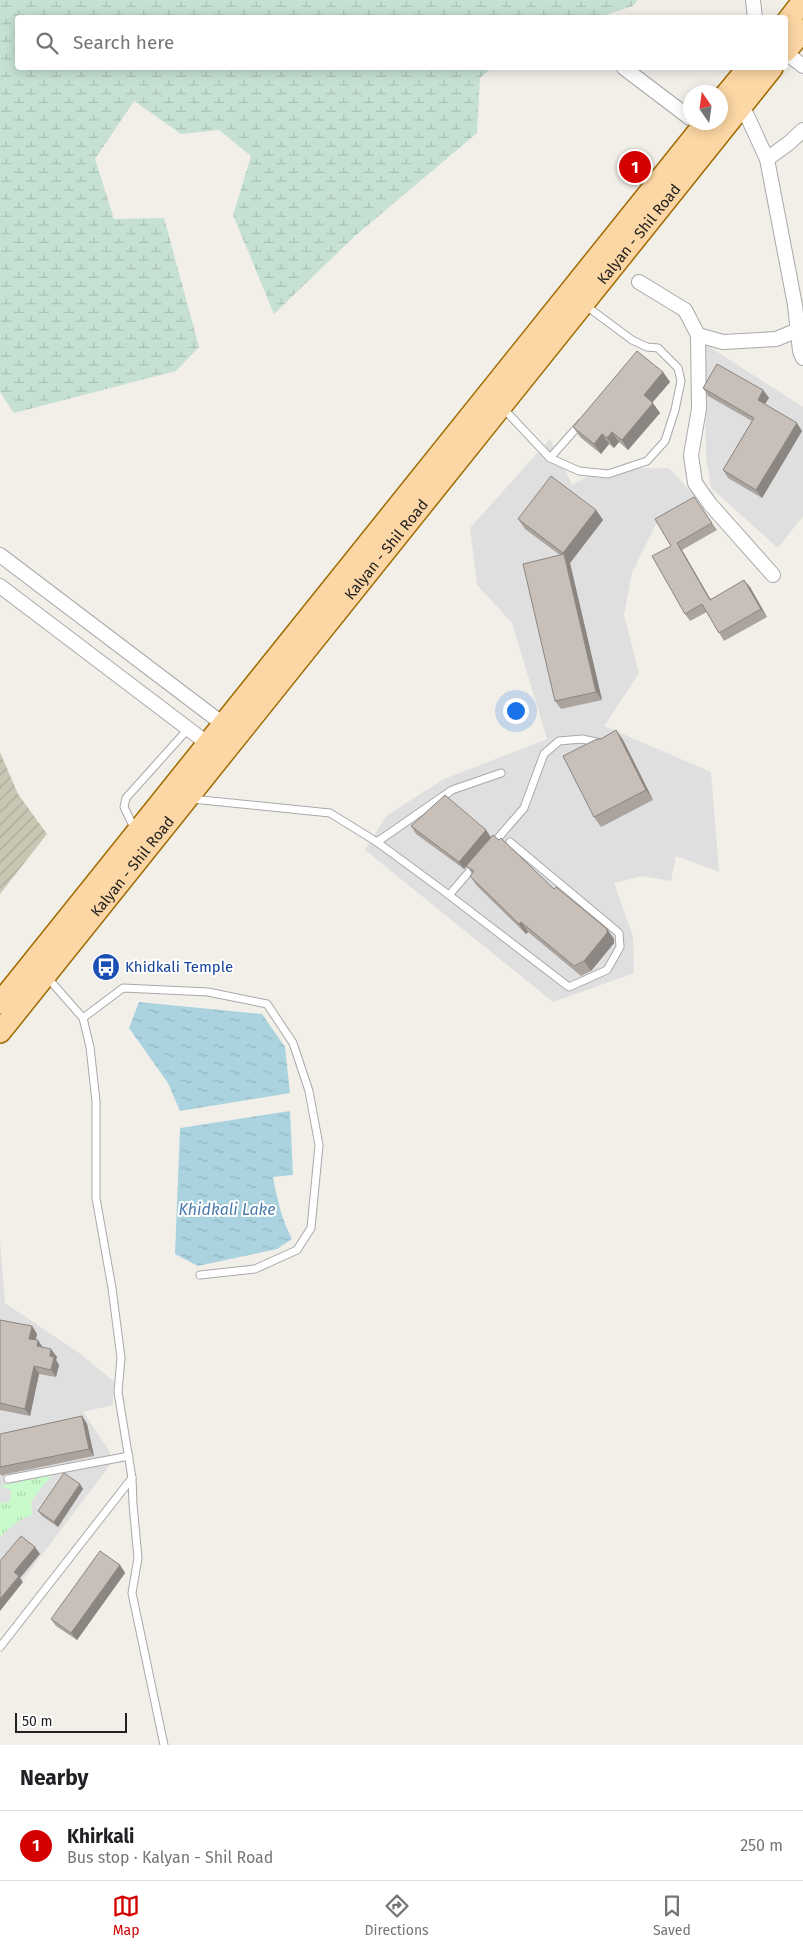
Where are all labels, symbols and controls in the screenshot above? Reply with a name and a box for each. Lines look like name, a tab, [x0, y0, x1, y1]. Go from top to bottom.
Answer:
search box	[15, 15, 788, 70]
icon: search	[33, 29, 61, 57]
text: Search here	[73, 31, 174, 54]
north arrow	[683, 85, 728, 130]
pin: 1	[619, 148, 651, 186]
street label: Kalyan - Shil Road	[593, 180, 684, 288]
street label: Kalyan - Shil Road	[341, 496, 432, 603]
your location	[503, 698, 529, 724]
street label: Kalyan - Shil Road	[87, 813, 178, 920]
bus stop icon: Khidkali Temple	[91, 952, 121, 982]
place label: Khidkali Temple	[125, 958, 233, 976]
water label: Khidkali Lake	[178, 1200, 276, 1219]
scale bar	[15, 1710, 128, 1733]
text: 50 m	[22, 1713, 53, 1730]
text: Nearby	[20, 1765, 88, 1791]
text: Khirkali	[67, 1825, 134, 1848]
text: 1	[32, 1836, 40, 1855]
text: 250 m	[740, 1836, 783, 1855]
text: Bus stop · Kalyan - Shil Road	[67, 1848, 273, 1867]
tab: Map	[112, 1892, 140, 1939]
tab: Directions	[364, 1892, 429, 1939]
tab: Saved	[653, 1892, 691, 1939]

